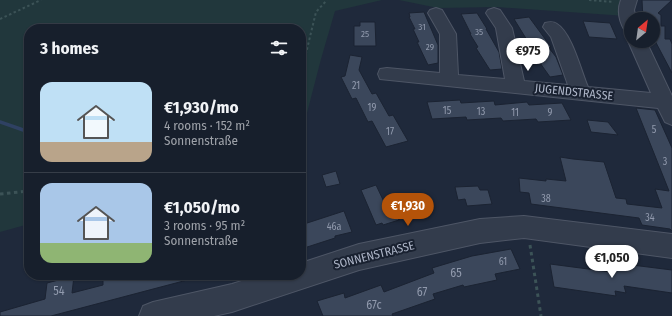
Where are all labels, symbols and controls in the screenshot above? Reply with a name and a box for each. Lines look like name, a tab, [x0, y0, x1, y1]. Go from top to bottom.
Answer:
north arrow	[624, 12, 660, 48]
map controls	[624, 12, 660, 48]
house number: 31	[418, 22, 426, 32]
house number: 35	[475, 27, 483, 37]
house number: 25	[361, 29, 369, 39]
icon: filters	[268, 37, 290, 59]
text: 3 homes	[40, 38, 99, 59]
pin: €975	[504, 38, 552, 72]
house number: 29	[426, 42, 434, 52]
text: €975	[515, 43, 541, 58]
house number: 21	[352, 80, 360, 92]
street label: JUGENDSTRASSE	[534, 81, 614, 103]
text: €1,930/mo	[164, 97, 239, 118]
icon: home	[72, 98, 120, 146]
house number: 19	[368, 102, 377, 114]
house number: 15	[443, 105, 452, 117]
house number: 13	[477, 106, 486, 118]
house number: 11	[511, 107, 519, 119]
house number: 9	[548, 107, 553, 119]
text: 4 rooms · 152 m²	[164, 118, 250, 133]
house number: 5	[652, 124, 657, 136]
house number: 17	[386, 126, 394, 138]
text: Sonnenstraße	[164, 133, 238, 148]
house number: 3	[663, 156, 668, 168]
pin: €1,930	[375, 193, 441, 227]
house number: 38	[541, 193, 551, 205]
text: €1,050/mo	[164, 197, 240, 218]
text: €1,930	[391, 198, 425, 213]
icon: home	[72, 199, 120, 247]
house number: 34	[645, 212, 655, 224]
text: 3 rooms · 95 m²	[164, 218, 245, 233]
house number: 46a	[327, 221, 341, 233]
text: Sonnenstraße	[164, 233, 238, 248]
street label: SONNENSTRASSE	[332, 238, 416, 272]
pin: €1,050	[579, 245, 645, 279]
text: €1,050	[594, 250, 630, 265]
house number: 61	[499, 256, 507, 268]
house number: 65	[450, 266, 462, 280]
house number: 54	[53, 284, 65, 298]
house number: 67	[417, 285, 427, 299]
house number: 67c	[366, 298, 382, 312]

